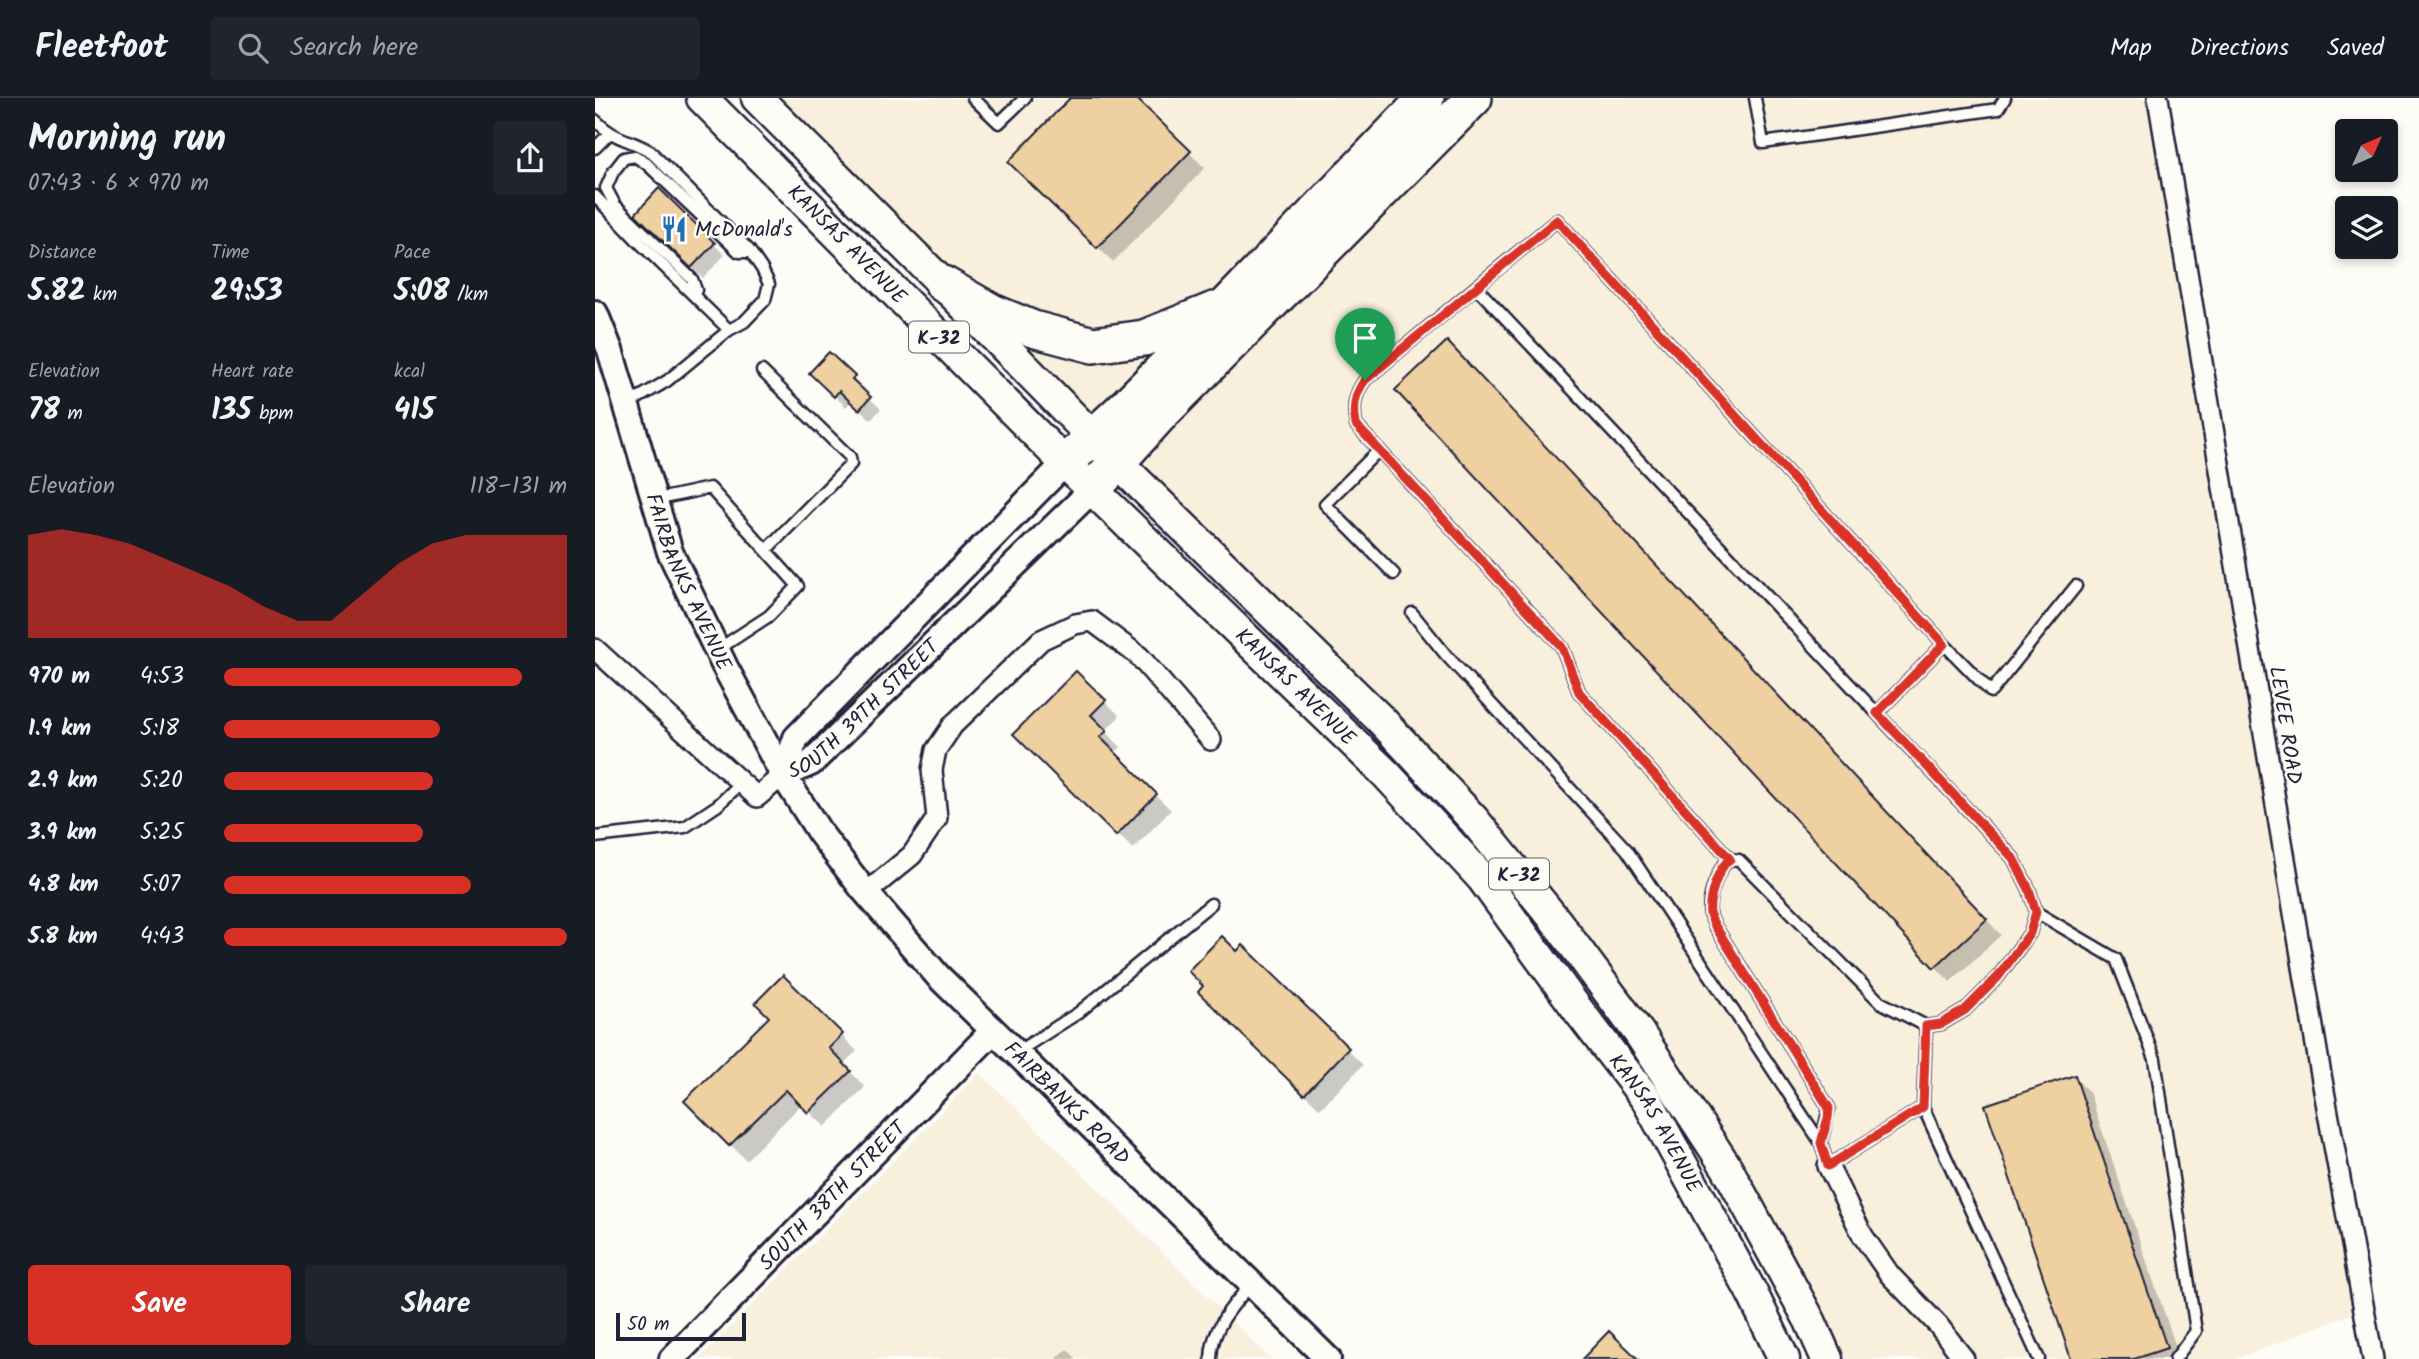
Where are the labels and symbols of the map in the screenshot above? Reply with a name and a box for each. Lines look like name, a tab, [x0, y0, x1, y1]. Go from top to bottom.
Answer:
north arrow	[2335, 119, 2397, 182]
street label: KANSAS AVENUE	[779, 177, 914, 313]
restaurant icon: McDonald's	[659, 214, 689, 244]
place label: McDonald's	[695, 214, 793, 247]
pin	[1335, 308, 1395, 380]
road number: K-32	[909, 322, 969, 353]
street label: FAIRBANKS AVENUE	[635, 489, 740, 677]
street label: KANSAS AVENUE	[1226, 621, 1363, 755]
street label: SOUTH 39TH STREET	[783, 630, 949, 789]
street label: LEVEE ROAD	[2259, 664, 2310, 787]
road number: K-32	[1489, 859, 1549, 890]
street label: FAIRBANKS ROAD	[995, 1034, 1137, 1174]
street label: KANSAS AVENUE	[1599, 1047, 1710, 1200]
street label: SOUTH 38TH STREET	[752, 1112, 916, 1279]
scale bar	[616, 1310, 745, 1342]

